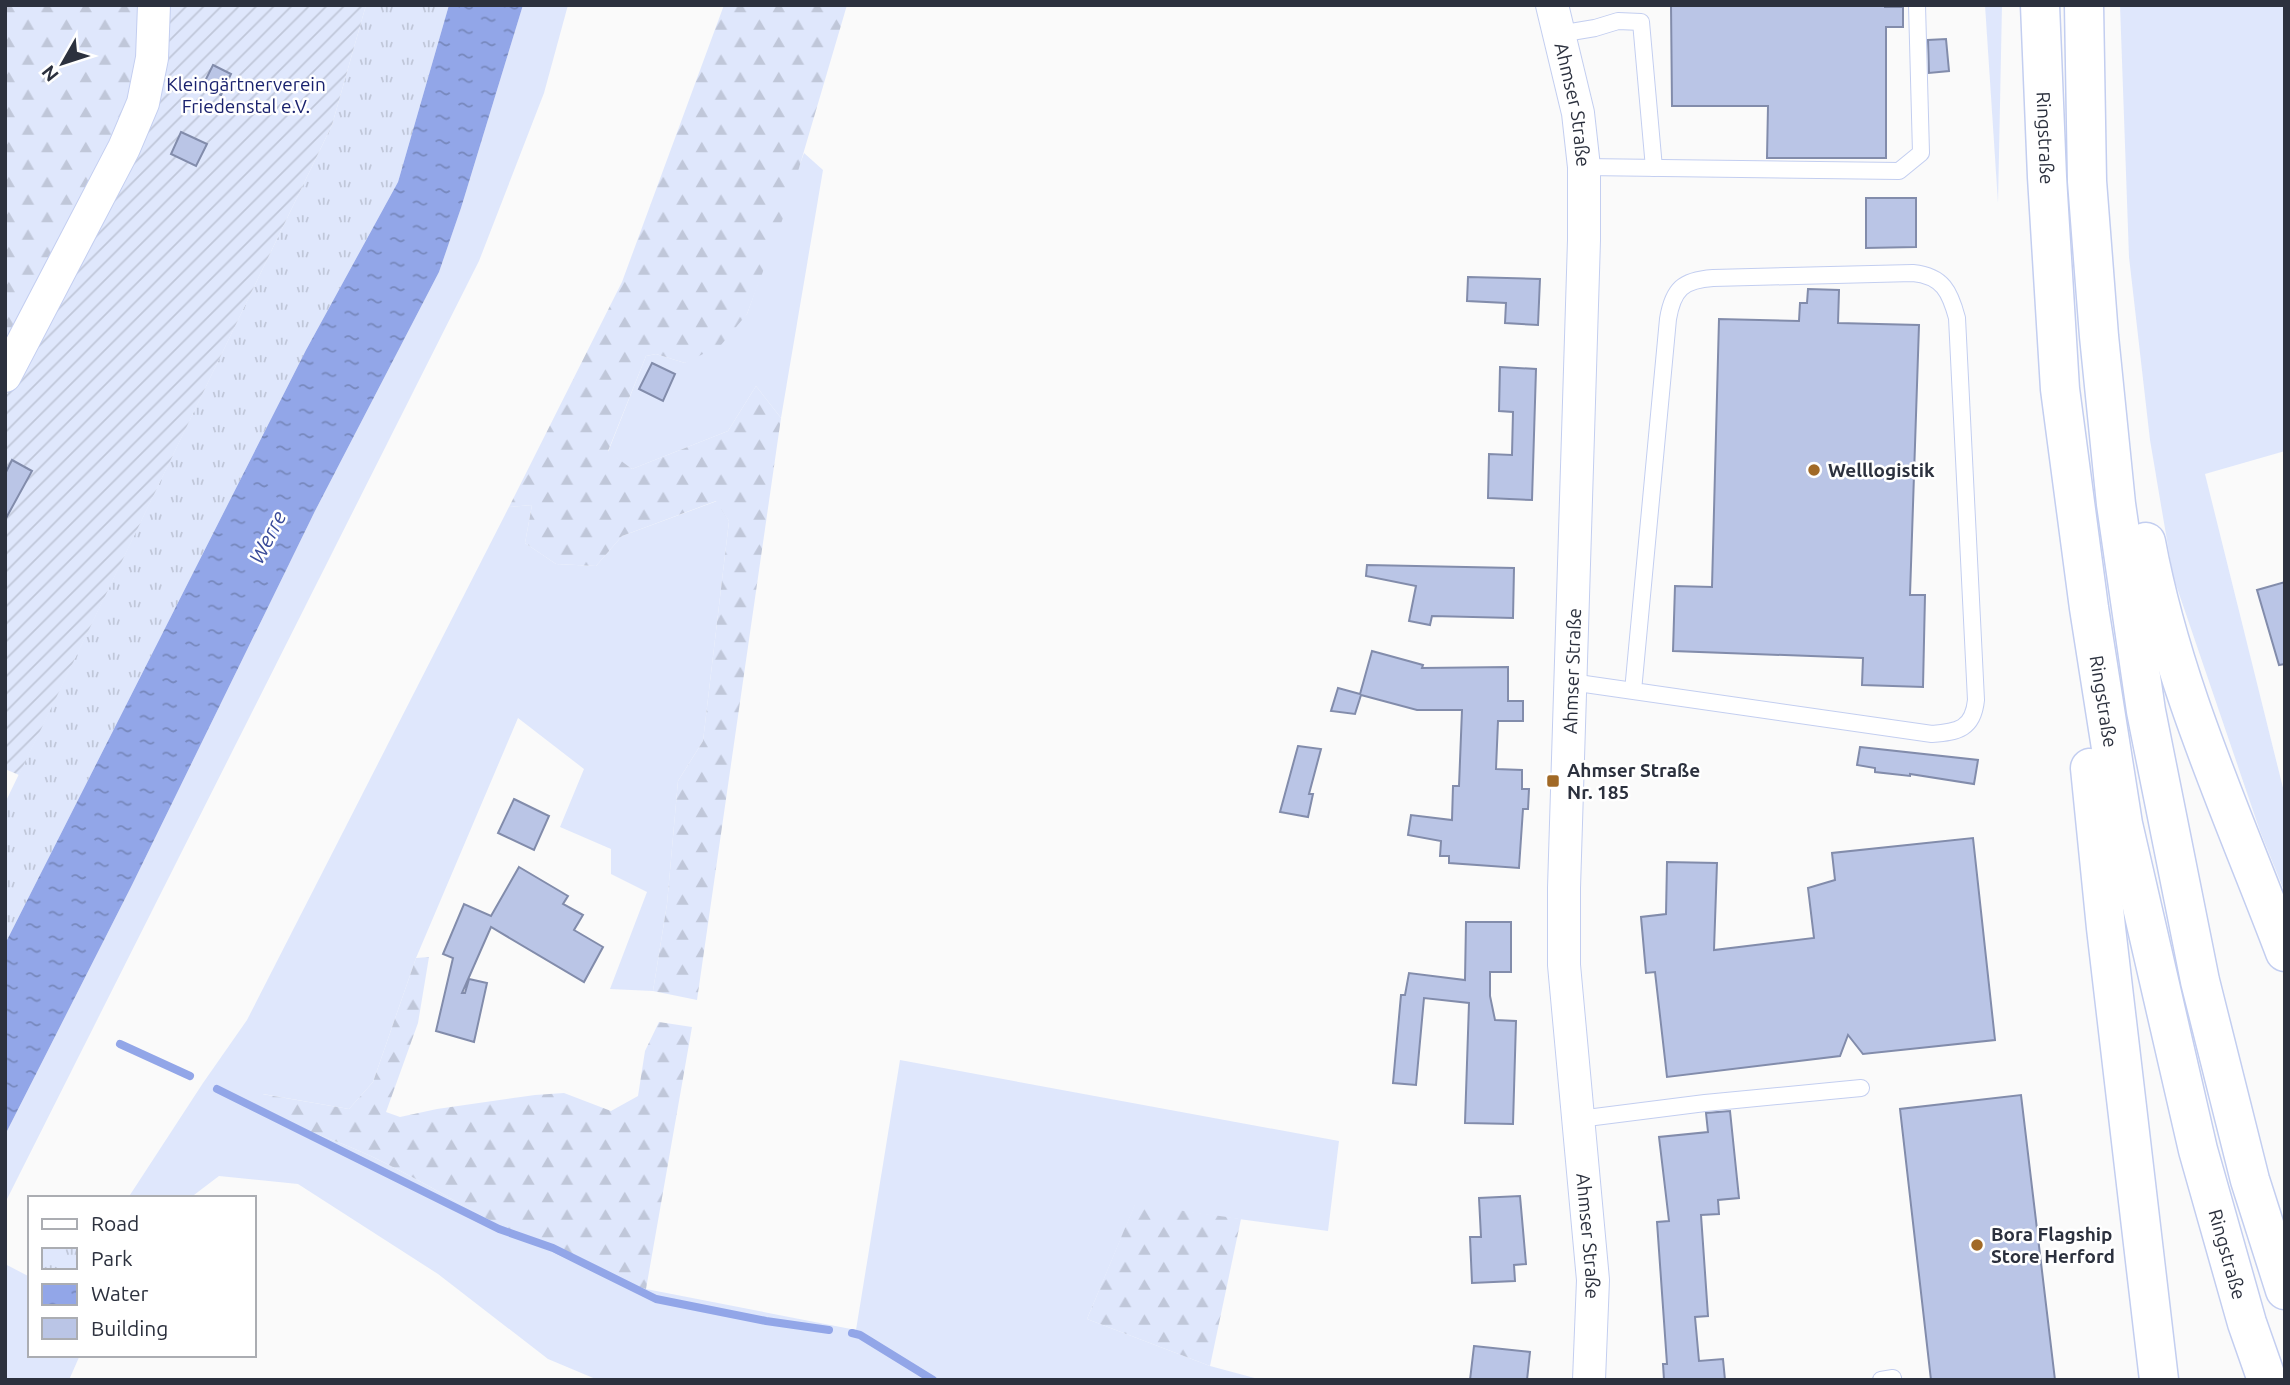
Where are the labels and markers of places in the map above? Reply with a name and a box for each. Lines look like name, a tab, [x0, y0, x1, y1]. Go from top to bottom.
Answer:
place label: Welllogistik	[1828, 459, 1935, 481]
marker: Welllogistik	[1806, 462, 1822, 478]
place label: Ahmser Straße Nr. 185	[1567, 759, 1700, 803]
marker: Ahmser Straße Nr. 185	[1545, 773, 1561, 789]
place label: Bora Flagship Store Herford	[1991, 1223, 2115, 1267]
marker: Bora Flagship Store Herford	[1969, 1237, 1985, 1253]

